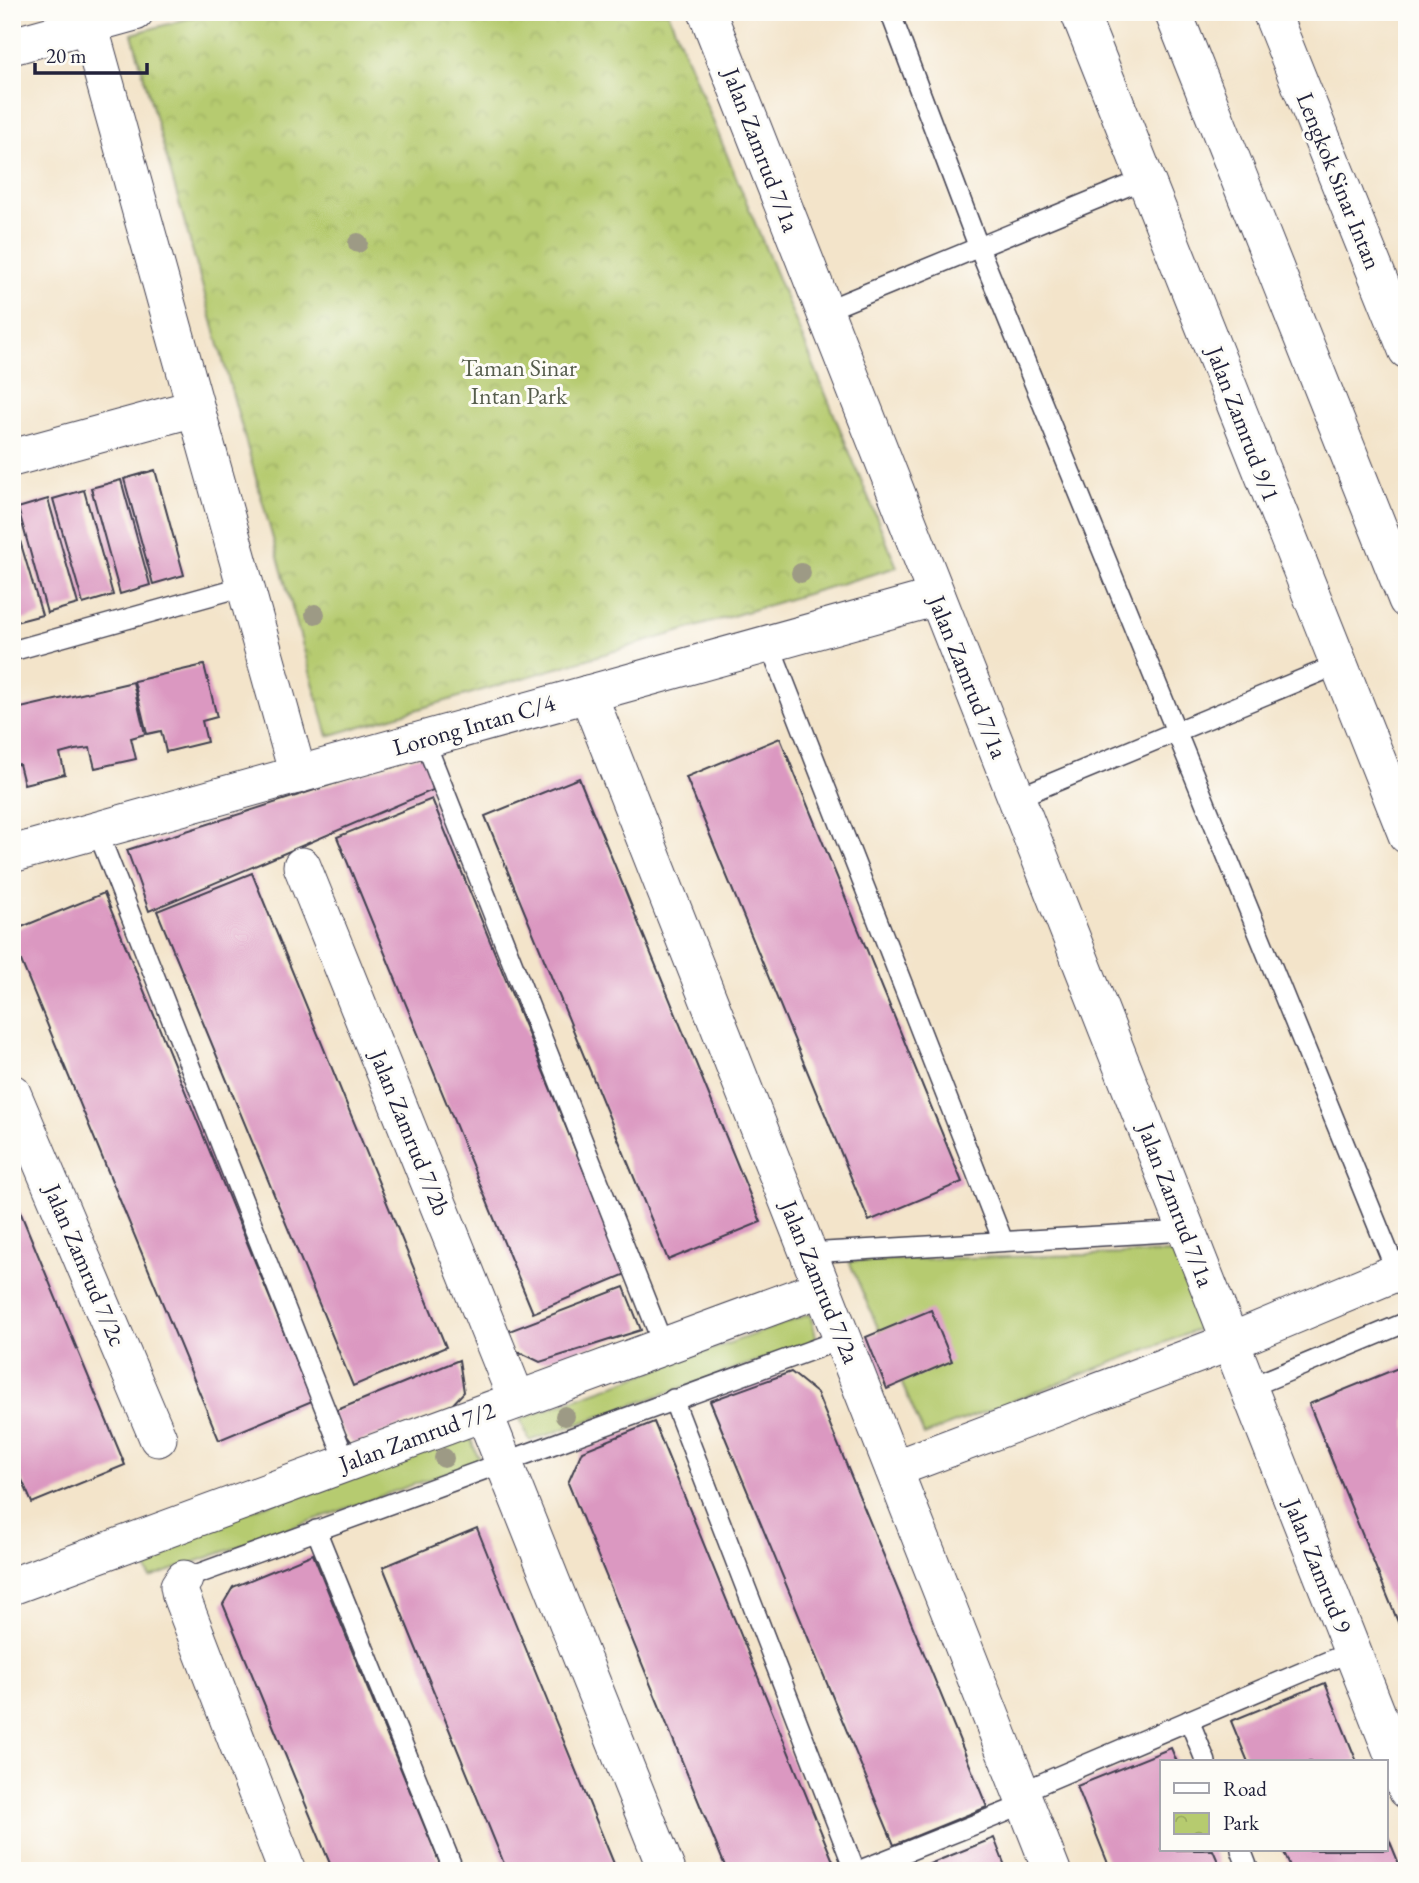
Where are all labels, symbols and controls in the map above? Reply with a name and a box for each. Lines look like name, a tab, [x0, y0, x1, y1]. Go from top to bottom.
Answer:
scale bar	[35, 32, 147, 76]
text: 20 m	[46, 42, 87, 69]
street label: Jalan Zamrud 7/1a	[715, 62, 807, 237]
street label: Lengkok Sinar Intan	[1290, 88, 1389, 274]
street label: Jalan Zamrud 9/1	[1199, 340, 1287, 506]
park label: Taman Sinar Intan Park	[461, 352, 577, 411]
street label: Jalan Zamrud 7/1a	[921, 589, 1015, 763]
street label: Lorong Intan C/4	[389, 686, 559, 762]
street label: Jalan Zamrud 7/2b	[362, 1044, 458, 1220]
street label: Jalan Zamrud 7/1a	[1130, 1117, 1222, 1292]
street label: Jalan Zamrud 7/2c	[37, 1177, 134, 1351]
street label: Jalan Zamrud 7/2a	[773, 1194, 867, 1368]
street label: Jalan Zamrud 7/2	[333, 1394, 499, 1480]
street label: Jalan Zamrud 9	[1277, 1492, 1360, 1638]
legend	[1160, 1760, 1388, 1852]
text: Road	[1223, 1775, 1267, 1802]
text: Park	[1223, 1809, 1260, 1836]

